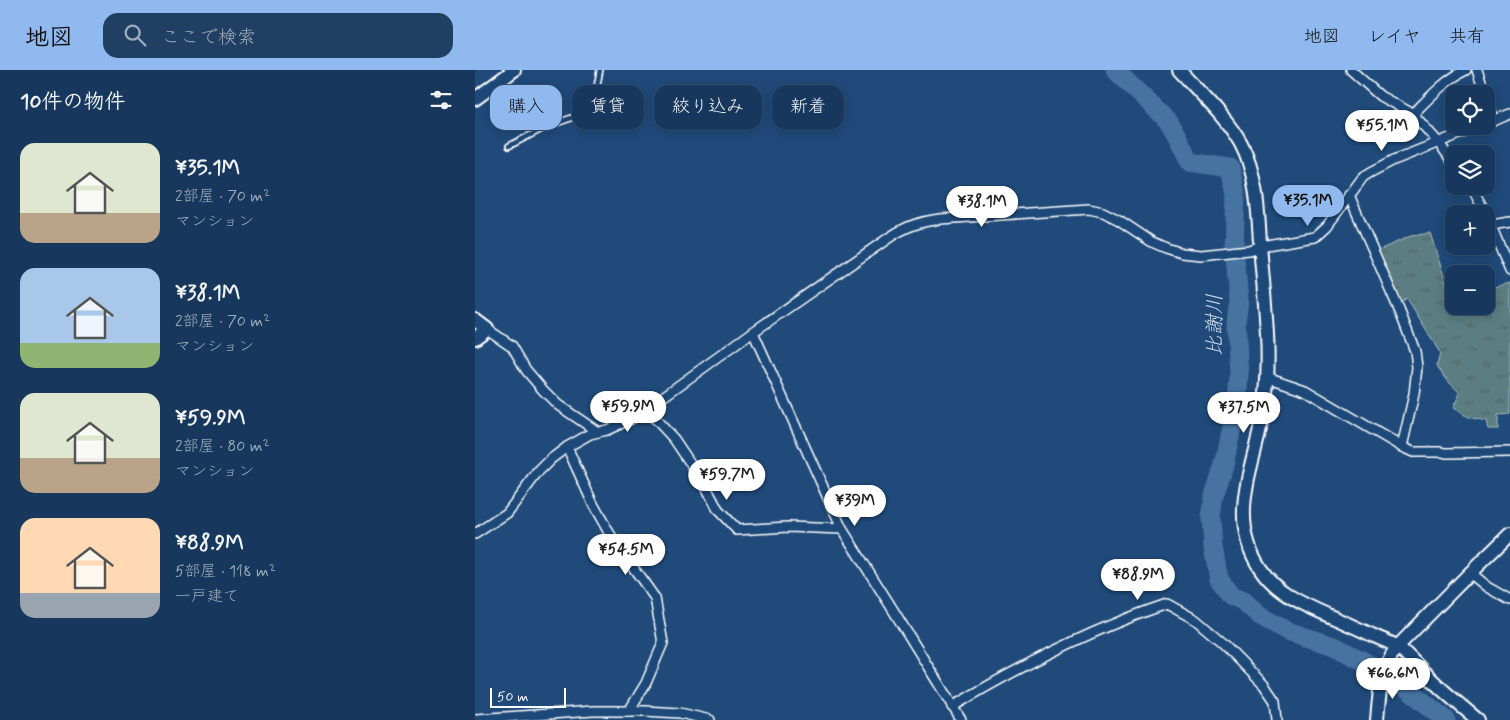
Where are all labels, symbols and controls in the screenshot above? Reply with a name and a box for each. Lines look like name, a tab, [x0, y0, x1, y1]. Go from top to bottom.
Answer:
search box	[103, 13, 453, 58]
icon: search	[121, 21, 149, 49]
text: 地図	[25, 23, 73, 54]
text: ここで検索	[161, 25, 256, 50]
text: 地図	[1304, 25, 1340, 49]
text: レイヤ	[1368, 25, 1421, 49]
text: 共有	[1449, 25, 1485, 49]
chip: 購入	[490, 85, 562, 130]
chip: 賃貸	[572, 85, 644, 130]
chip: 絞り込み	[654, 85, 762, 130]
chip: 新着	[772, 85, 844, 130]
map controls	[1445, 85, 1495, 315]
button: locate	[1445, 85, 1495, 135]
icon: filters	[427, 86, 455, 114]
text: 10件の物件	[20, 88, 125, 116]
pin: ¥55.1M	[1341, 109, 1423, 152]
text: ¥55.1M	[1356, 115, 1408, 136]
button: layers	[1445, 145, 1495, 195]
text: ¥35.1M	[175, 154, 240, 182]
icon: home	[60, 163, 120, 223]
pin: ¥35.1M	[1267, 184, 1349, 227]
text: 2部屋 · 70 m²	[175, 186, 270, 207]
pin: ¥38.1M	[941, 186, 1023, 228]
text: ¥35.1M	[1283, 190, 1333, 211]
text: ¥38.1M	[957, 191, 1007, 212]
button: +	[1445, 205, 1495, 255]
text: マンション	[175, 211, 254, 232]
button: −	[1445, 265, 1495, 315]
text: ¥38.1M	[175, 279, 240, 307]
icon: home	[60, 288, 120, 348]
water label: 比謝川	[1201, 294, 1229, 357]
text: 2部屋 · 70 m²	[175, 311, 270, 332]
text: マンション	[175, 336, 254, 357]
pin: ¥59.9M	[587, 390, 669, 433]
pin: ¥37.5M	[1203, 392, 1285, 434]
text: ¥59.9M	[601, 396, 655, 417]
text: ¥37.5M	[1218, 397, 1270, 418]
text: ¥59.9M	[175, 404, 245, 432]
icon: home	[60, 413, 120, 473]
text: 2部屋 · 80 m²	[175, 436, 269, 457]
pin: ¥59.7M	[686, 458, 768, 501]
text: マンション	[175, 461, 254, 482]
text: ¥59.7M	[699, 464, 755, 485]
pin: ¥39M	[825, 484, 885, 527]
text: ¥39M	[835, 490, 875, 511]
text: ¥88.9M	[175, 529, 244, 557]
pin: ¥54.5M	[585, 534, 667, 576]
icon: home	[60, 538, 120, 598]
text: ¥54.5M	[598, 539, 654, 560]
pin: ¥88.9M	[1097, 558, 1179, 601]
text: 5部屋 · 118 m²	[175, 561, 276, 582]
text: ¥88.9M	[1112, 564, 1164, 585]
text: 一戸建て	[175, 586, 239, 607]
pin: ¥66.6M	[1352, 658, 1434, 700]
text: ¥66.6M	[1367, 663, 1419, 684]
scale bar	[490, 685, 566, 708]
text: 50 m	[497, 688, 528, 706]

